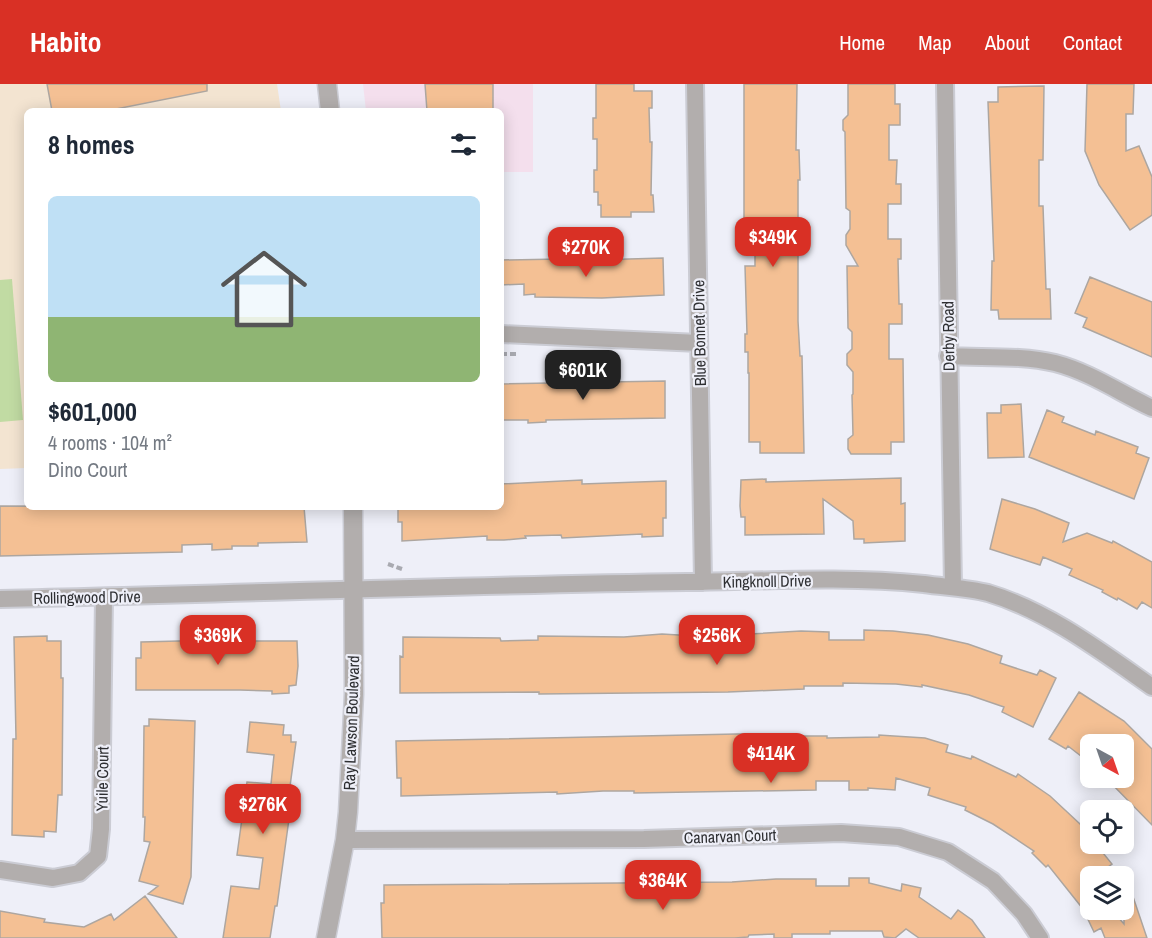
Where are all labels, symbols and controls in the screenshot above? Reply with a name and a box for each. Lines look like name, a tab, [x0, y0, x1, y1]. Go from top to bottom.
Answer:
text: Habito	[30, 23, 101, 61]
text: Home	[839, 28, 885, 57]
text: Map	[918, 28, 952, 57]
text: About	[985, 28, 1030, 57]
text: Contact	[1063, 28, 1122, 57]
text: 8 homes	[48, 127, 135, 162]
icon: filters	[447, 128, 480, 161]
pin: $349K	[731, 217, 815, 268]
text: $349K	[749, 223, 797, 250]
pin: $270K	[544, 227, 628, 278]
text: $270K	[562, 233, 610, 260]
icon: home	[210, 235, 318, 343]
street label: Blue Bonnet Drive	[687, 280, 711, 386]
street label: Derby Road	[936, 301, 960, 371]
pin: $601K	[541, 350, 625, 401]
text: $601K	[559, 356, 607, 383]
text: $601,000	[48, 394, 137, 429]
text: 4 rooms · 104 m²	[48, 429, 172, 456]
text: Dino Court	[48, 456, 127, 483]
street label: Kingknoll Drive	[722, 569, 812, 593]
street label: Rollingwood Drive	[33, 585, 141, 609]
pin: $369K	[176, 615, 260, 666]
pin: $256K	[675, 615, 759, 666]
text: $369K	[194, 621, 242, 648]
text: $256K	[693, 621, 741, 648]
street label: Ray Lawson Boulevard	[338, 655, 364, 791]
pin: $414K	[729, 733, 813, 784]
north arrow	[1080, 734, 1134, 788]
map controls	[1080, 734, 1134, 920]
text: $414K	[747, 739, 795, 766]
street label: Yuile Court	[90, 746, 114, 812]
pin: $276K	[221, 784, 305, 835]
text: $276K	[239, 790, 287, 817]
button: locate	[1080, 800, 1134, 854]
street label: Canarvan Court	[683, 823, 777, 849]
pin: $364K	[621, 860, 705, 911]
text: $364K	[639, 866, 687, 893]
button: layers	[1080, 866, 1134, 920]

